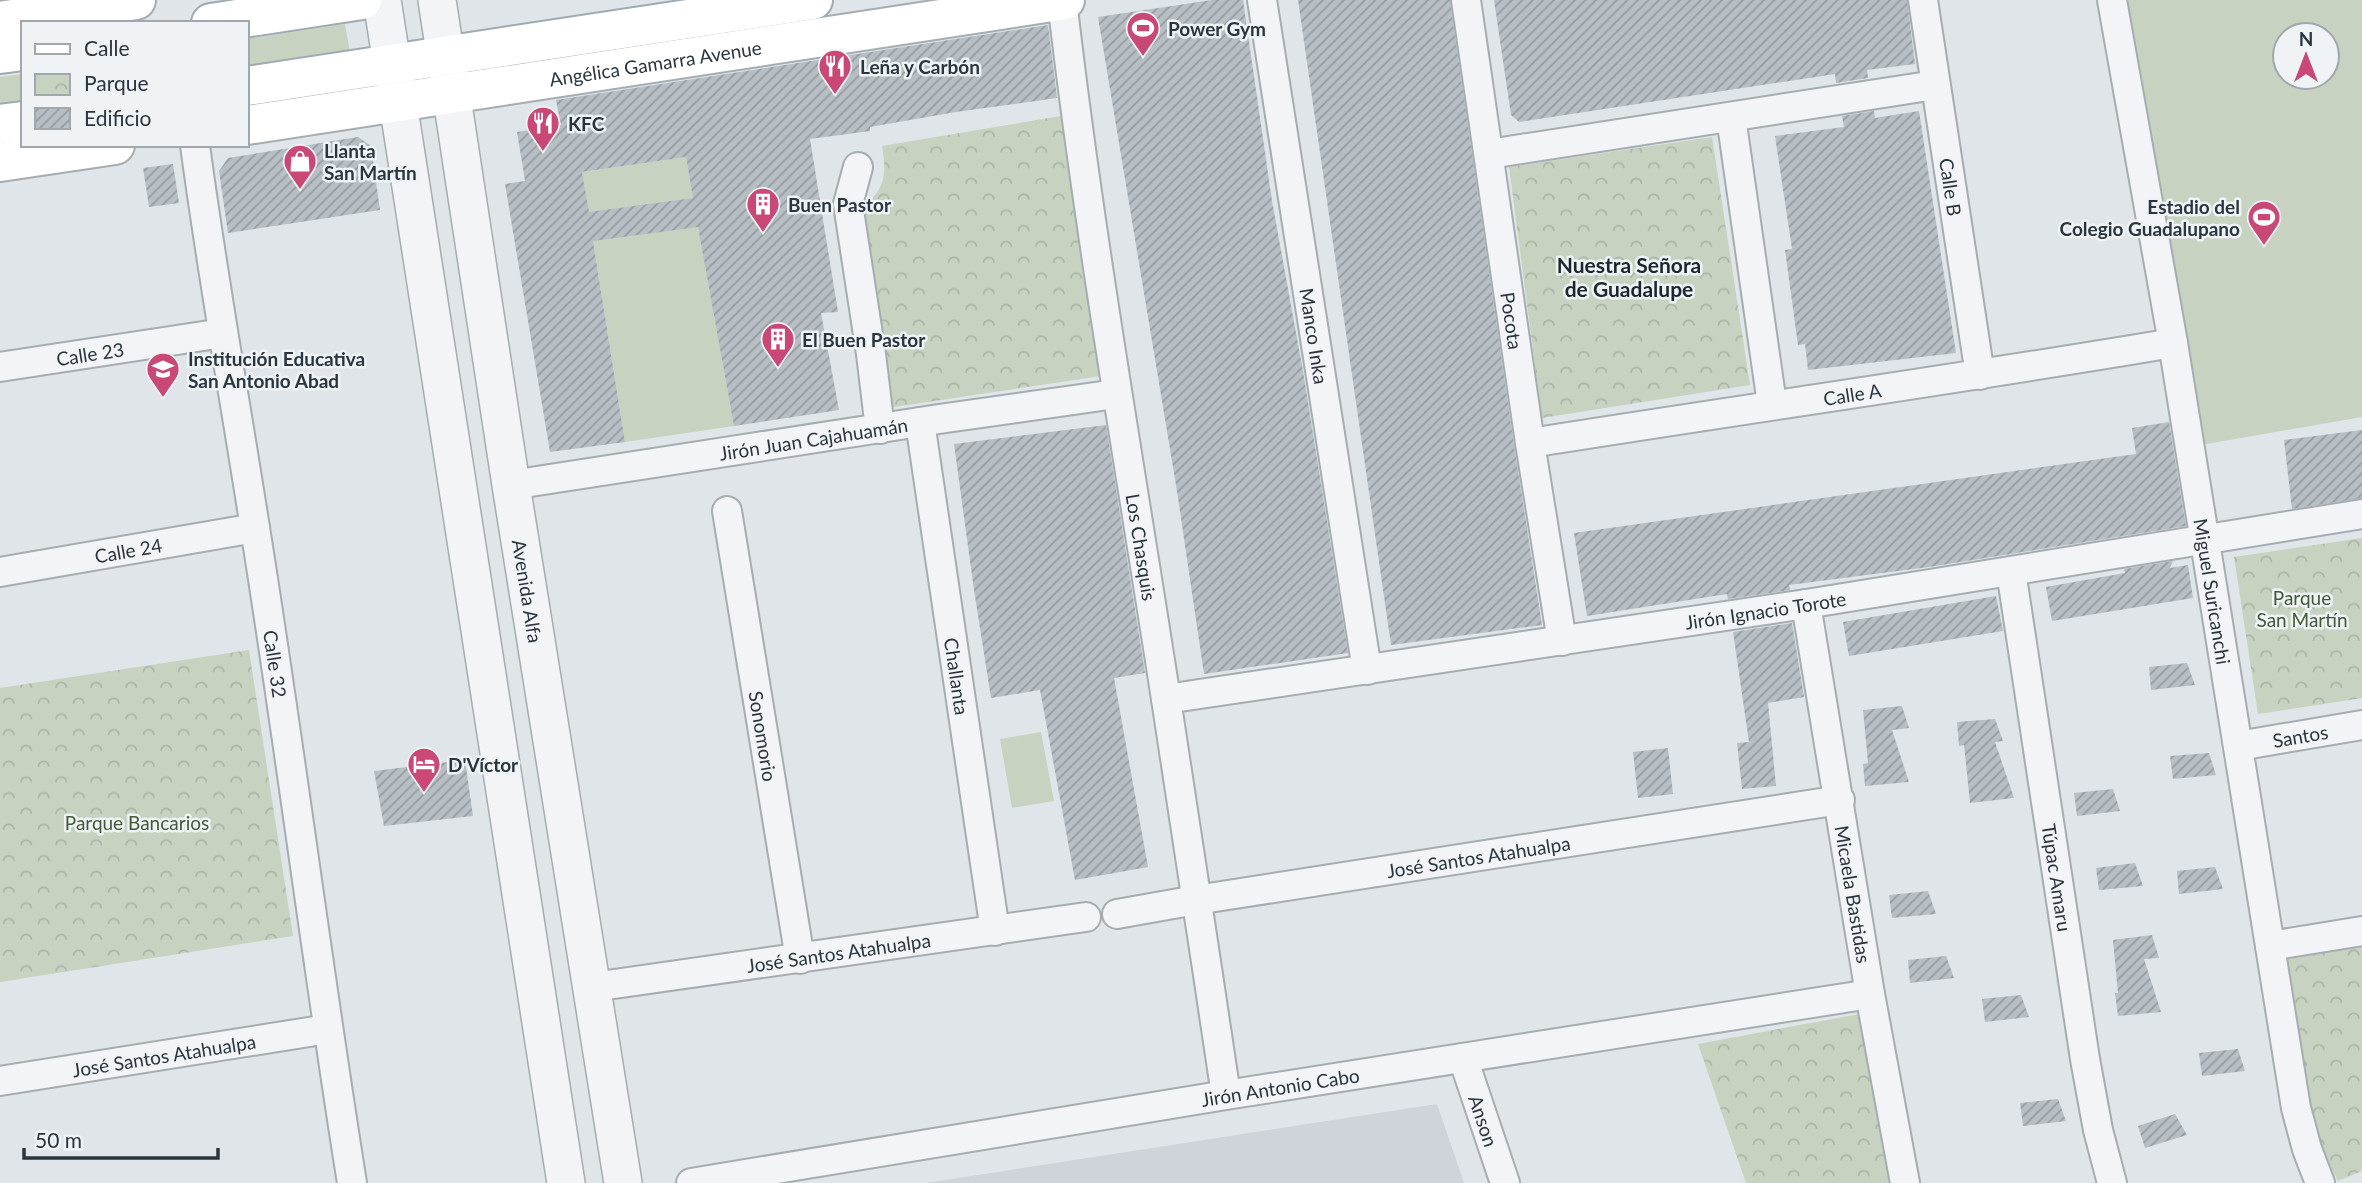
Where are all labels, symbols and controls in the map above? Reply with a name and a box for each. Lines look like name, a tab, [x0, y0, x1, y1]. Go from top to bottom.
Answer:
sports icon: Power Gym	[1124, 9, 1162, 58]
place label: Power Gym	[1168, 17, 1266, 40]
legend	[21, 21, 248, 147]
north arrow	[2271, 21, 2341, 91]
text: N	[2299, 27, 2313, 50]
text: Calle	[84, 35, 129, 60]
street label: Angélica Gamarra Avenue	[548, 35, 763, 90]
restaurant icon: Leña y Carbón	[816, 47, 854, 96]
place label: Leña y Carbón	[860, 55, 980, 78]
text: Parque	[84, 70, 149, 95]
restaurant icon: KFC	[524, 104, 562, 153]
text: Edificio	[84, 105, 152, 130]
place label: KFC	[568, 112, 605, 135]
place label: Llanta San Martín	[324, 139, 417, 184]
shop icon: Llanta San Martín	[281, 142, 319, 191]
street label: Calle B	[1936, 156, 1967, 217]
building icon: Buen Pastor	[744, 185, 782, 234]
place label: Buen Pastor	[788, 193, 892, 216]
place label: Estadio del Colegio Guadalupano	[2060, 195, 2240, 240]
sports icon: Estadio del Colegio Guadalupano	[2245, 198, 2283, 247]
district label: Nuestra Señora de Guadalupe	[1557, 252, 1701, 301]
street label: Manco Inka	[1296, 286, 1334, 386]
street label: Pocota	[1497, 291, 1528, 351]
building icon: El Buen Pastor	[759, 320, 797, 369]
place label: El Buen Pastor	[802, 328, 926, 351]
street label: Calle 23	[55, 337, 125, 370]
place label: Institución Educativa San Antonio Abad	[188, 347, 365, 392]
school or university icon: Institución Educativa San Antonio Abad	[144, 350, 182, 399]
street label: Calle A	[1822, 378, 1883, 409]
street label: Jirón Juan Cajahuamán	[718, 412, 909, 464]
street label: Los Chasquis	[1122, 492, 1162, 602]
street label: Miguel Suricanchi	[2190, 517, 2236, 666]
street label: Calle 24	[93, 533, 164, 567]
street label: Avenida Alfa	[508, 538, 548, 644]
street label: Jirón Ignacio Torote	[1683, 586, 1848, 633]
park label: Parque San Martín	[2256, 586, 2348, 631]
street label: Calle 32	[259, 628, 292, 699]
street label: Challanta	[940, 636, 975, 716]
street label: Sonomorio	[745, 689, 782, 783]
street label: Santos	[2271, 719, 2330, 751]
hotel icon: D'Víctor	[405, 745, 443, 794]
place label: D'Víctor	[448, 753, 519, 776]
park label: Parque Bancarios	[65, 811, 209, 834]
street label: Túpac Amaru	[2038, 822, 2077, 933]
street label: Micaela Bastidas	[1831, 824, 1876, 965]
street label: José Santos Atahualpa	[1385, 831, 1572, 882]
street label: José Santos Atahualpa	[745, 928, 932, 977]
street label: José Santos Atahualpa	[71, 1029, 257, 1081]
street label: Jirón Antonio Cabo	[1199, 1063, 1361, 1110]
street label: Anson	[1465, 1092, 1503, 1149]
scale bar	[24, 1116, 219, 1160]
text: 50 m	[35, 1127, 82, 1152]

